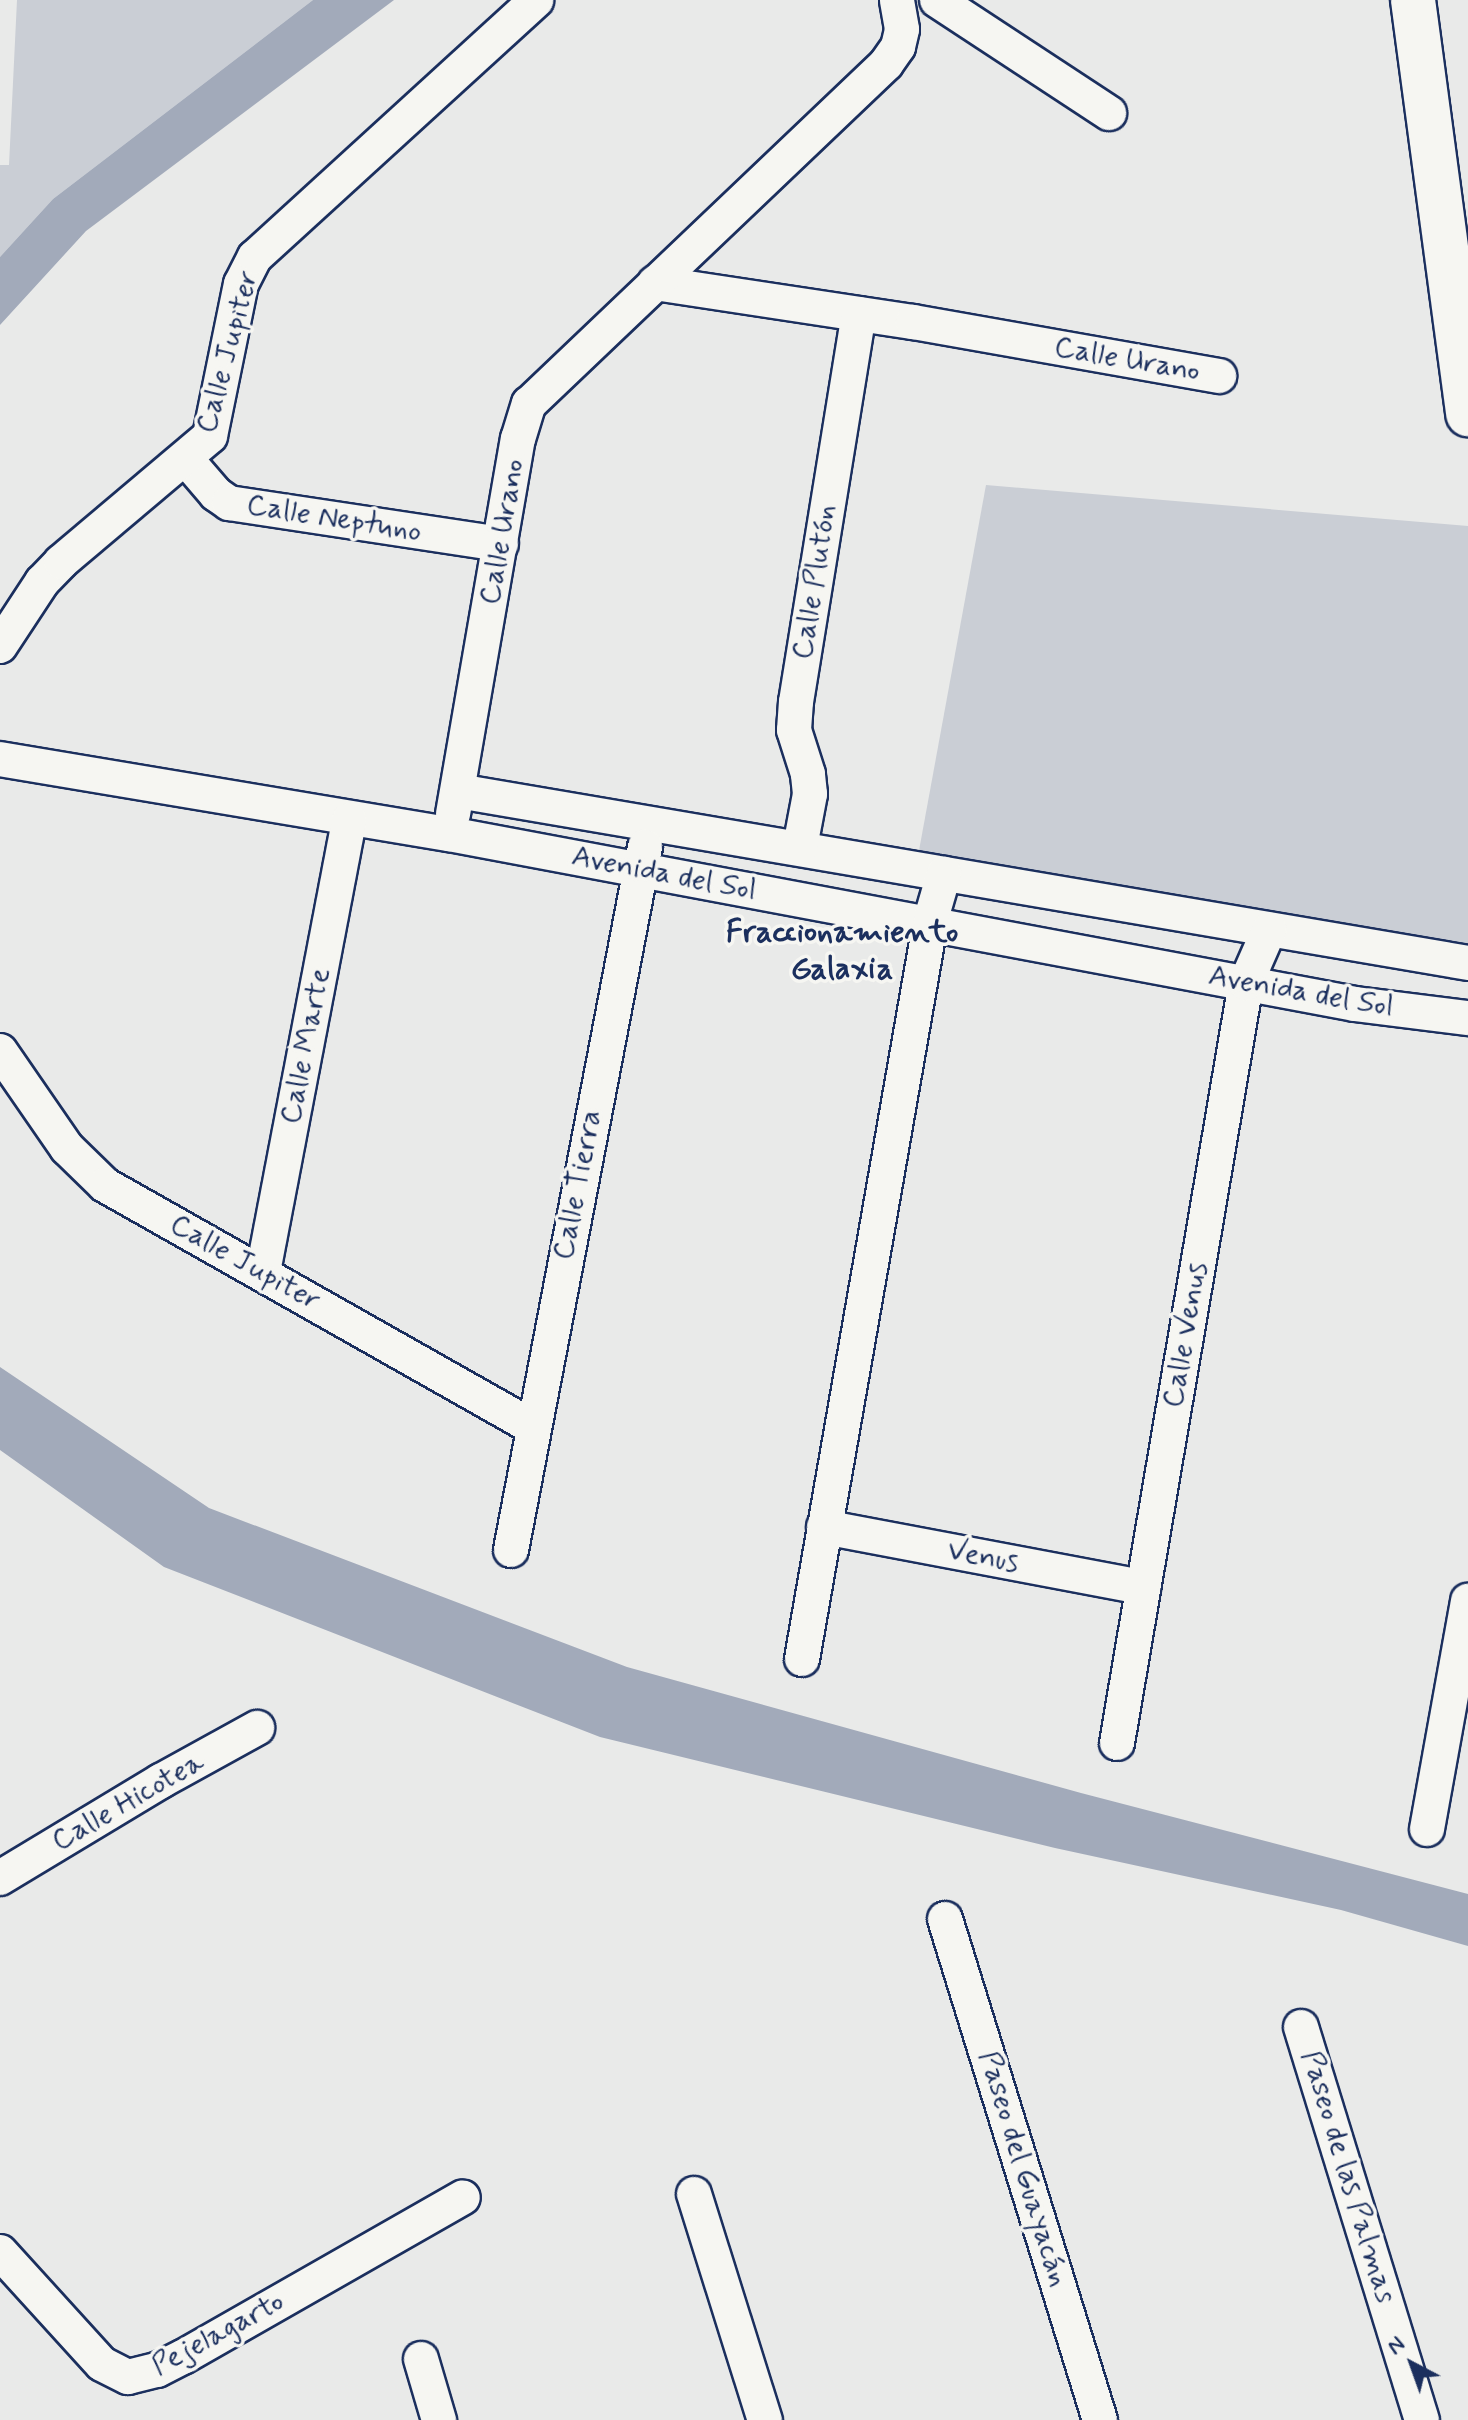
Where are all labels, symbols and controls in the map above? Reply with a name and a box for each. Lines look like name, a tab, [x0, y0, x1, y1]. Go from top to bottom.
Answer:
street label: Calle Jupiter	[189, 268, 267, 436]
street label: Calle Urano	[1052, 330, 1202, 390]
street label: Calle Urano	[473, 457, 533, 607]
street label: Calle Neptuno	[244, 487, 424, 551]
street label: Calle Plutón	[785, 503, 845, 661]
street label: Avenida del Sol	[568, 838, 760, 910]
district label: Fraccionamiento Galaxia	[726, 914, 958, 989]
street label: Avenida del Sol	[1205, 958, 1397, 1026]
street label: Calle Marte	[274, 967, 338, 1125]
street label: Calle Tierra	[546, 1108, 610, 1262]
street label: Calle Jupiter	[165, 1207, 325, 1319]
street label: Calle Venus	[1156, 1261, 1216, 1409]
street label: Venus	[944, 1532, 1022, 1582]
street label: Calle Hicotea	[47, 1745, 209, 1859]
street label: Paseo del Guayacán	[970, 2046, 1076, 2292]
street label: Paseo de las Palmas	[1293, 2047, 1403, 2307]
street label: Pejelagarto	[146, 2284, 290, 2384]
north arrow	[1372, 2324, 1452, 2404]
text: N	[1382, 2331, 1411, 2361]

